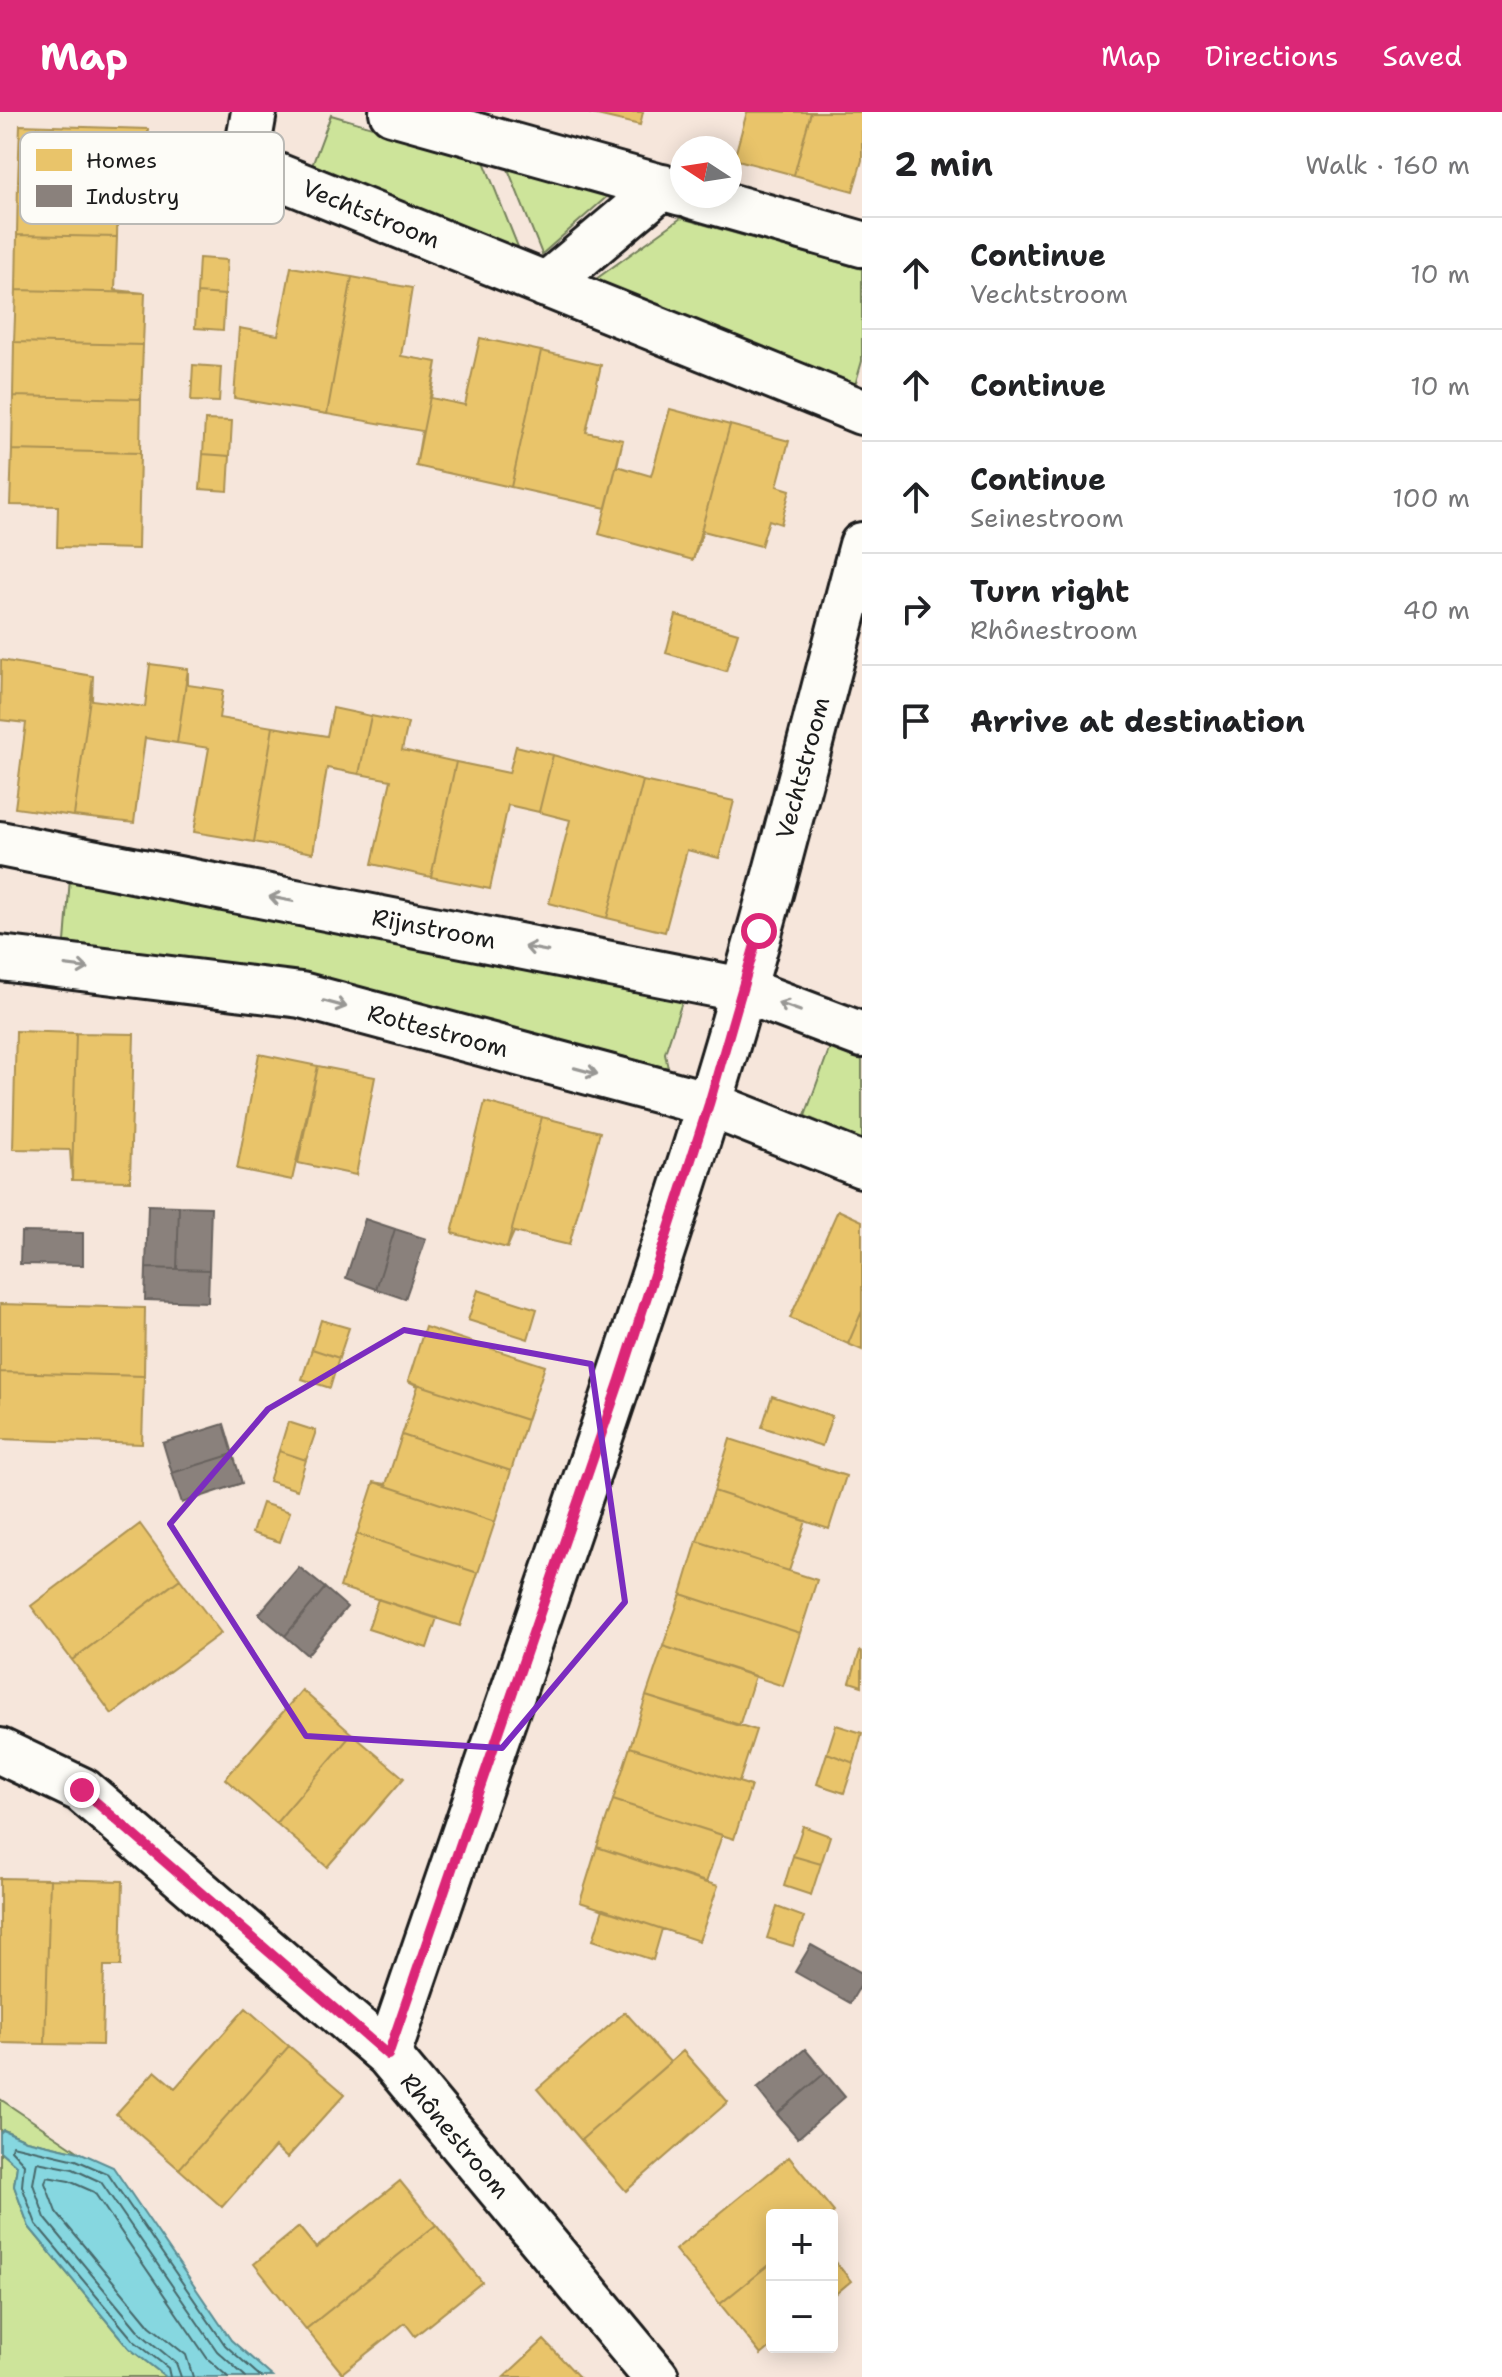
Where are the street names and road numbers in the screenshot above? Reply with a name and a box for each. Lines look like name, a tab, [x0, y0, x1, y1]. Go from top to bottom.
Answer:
street label: Vechtstroom	[297, 172, 445, 256]
street label: Vechtstroom	[769, 693, 837, 843]
street label: Rijnstroom	[369, 901, 499, 957]
street label: Rottestroom	[364, 997, 512, 1065]
street label: Rhônestroom	[393, 2066, 517, 2206]

